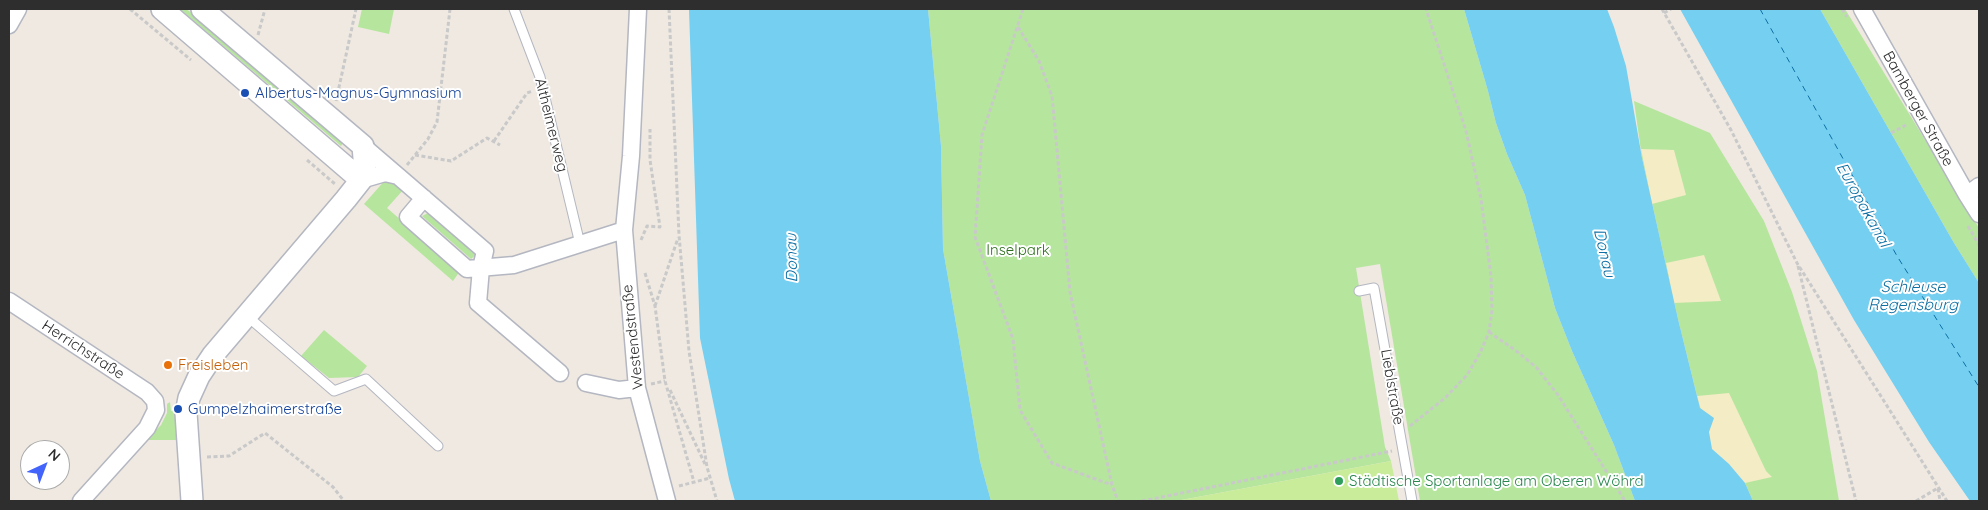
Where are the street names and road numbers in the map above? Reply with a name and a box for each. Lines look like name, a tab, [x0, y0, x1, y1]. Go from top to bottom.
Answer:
street label: Bamberger Straße	[1879, 48, 1957, 170]
street label: Altheimerweg	[531, 76, 571, 174]
street label: Westendstraße	[619, 284, 647, 390]
street label: Herrichstraße	[38, 317, 128, 383]
street label: Lieblstraße	[1376, 348, 1408, 426]

